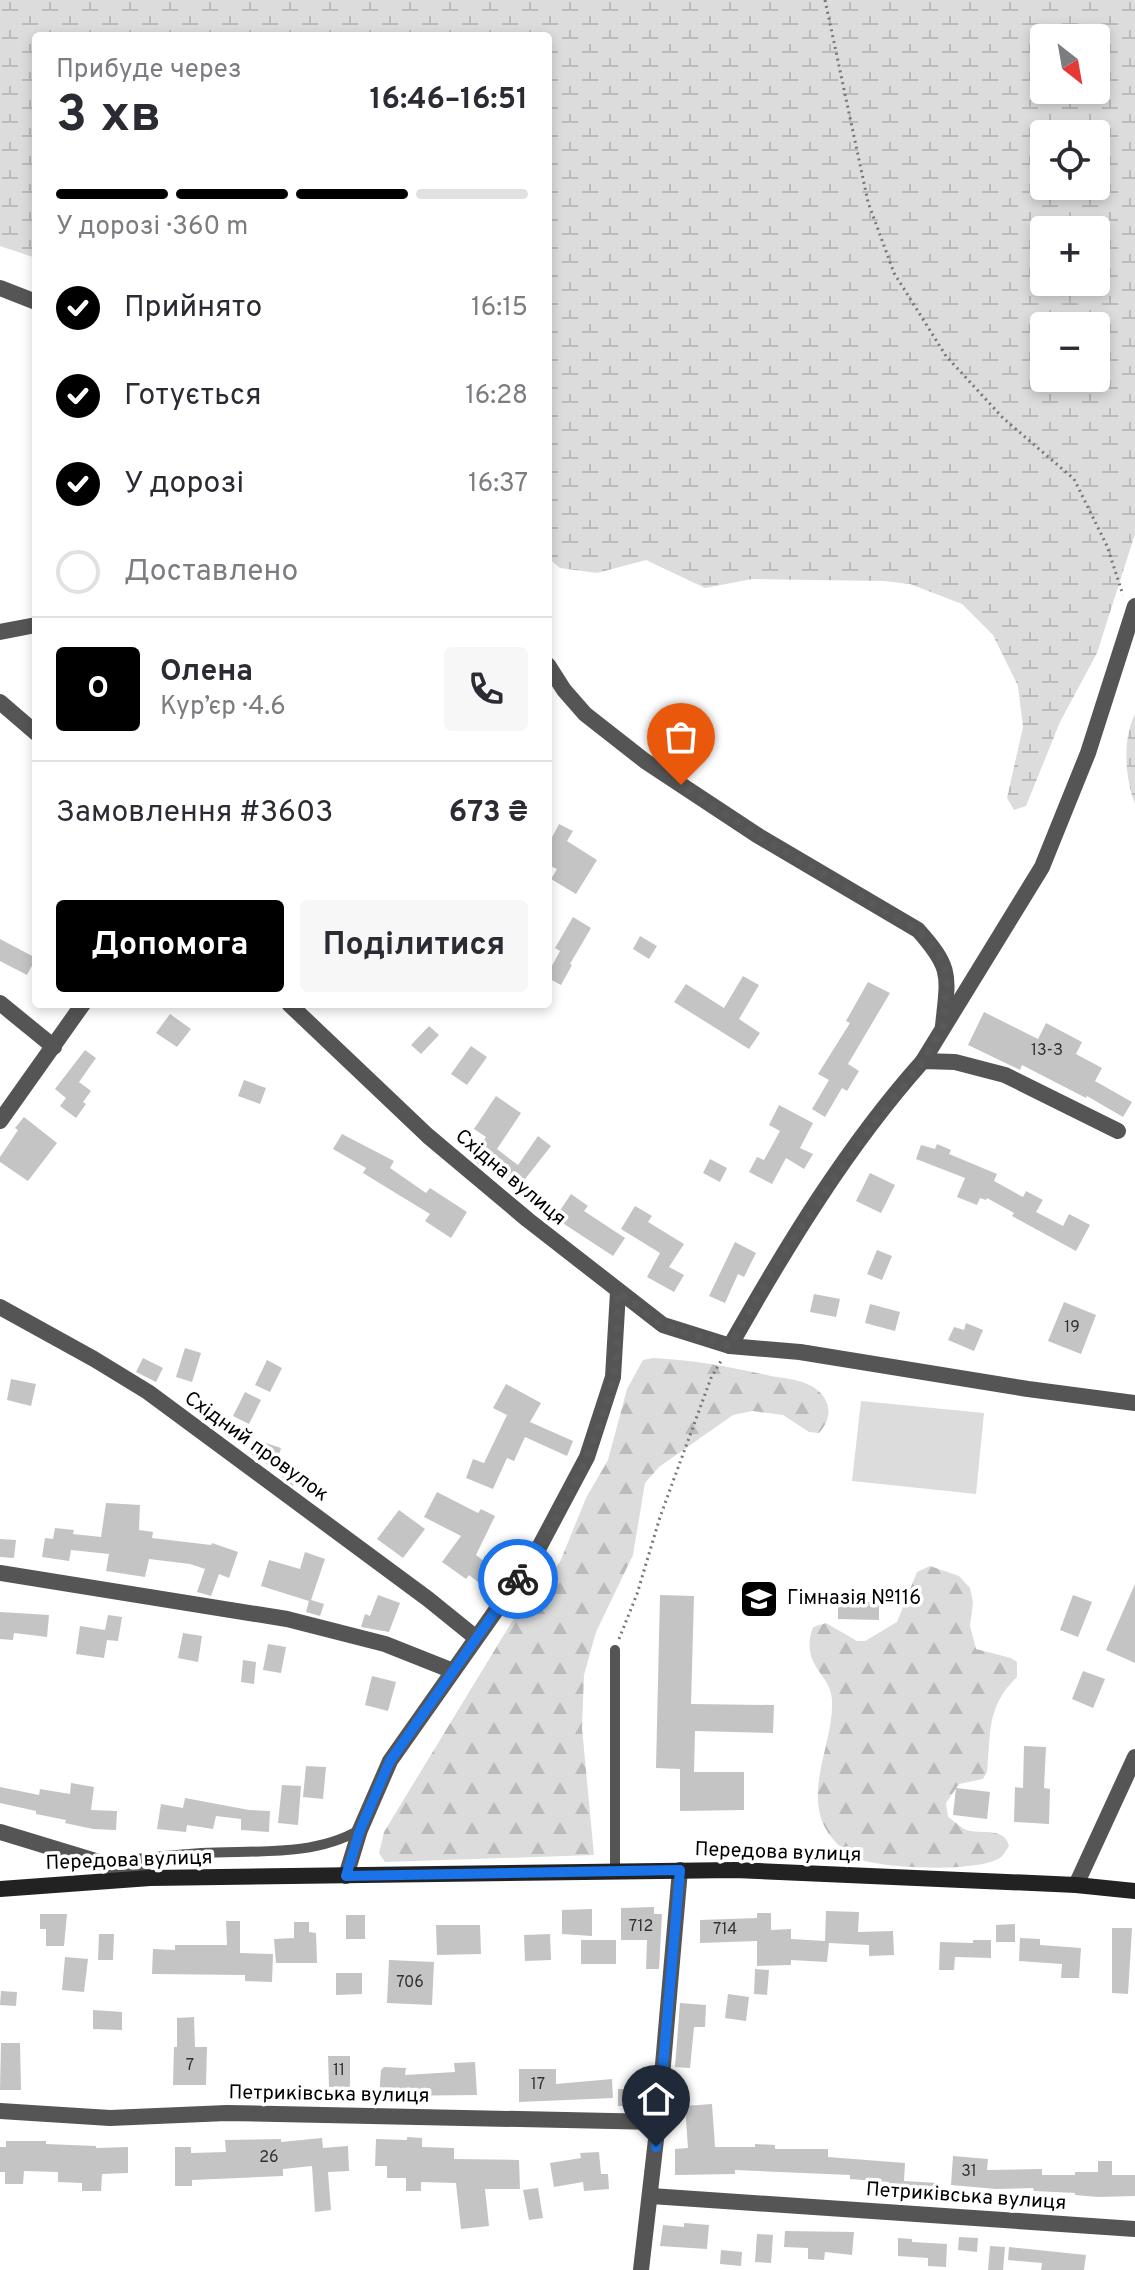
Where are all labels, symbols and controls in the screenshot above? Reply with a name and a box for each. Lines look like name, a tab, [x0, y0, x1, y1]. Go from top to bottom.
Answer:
north arrow	[1030, 24, 1110, 104]
map controls	[1030, 24, 1110, 392]
text: Прибуде через	[56, 54, 242, 87]
text: 16:46–16:51	[369, 82, 528, 119]
text: 3 хв	[56, 84, 161, 150]
button: locate	[1030, 120, 1110, 200]
text: У дорозі · 360 m	[56, 211, 248, 244]
button: +	[1030, 216, 1110, 296]
icon: check	[56, 286, 100, 330]
text: Прийнято	[124, 290, 262, 327]
text: 16:15	[471, 292, 528, 325]
button: −	[1030, 312, 1110, 392]
icon: check	[56, 374, 100, 418]
text: Готується	[124, 378, 262, 415]
text: 16:28	[465, 380, 528, 413]
icon: check	[56, 462, 100, 506]
text: У дорозі	[124, 466, 244, 503]
text: 16:37	[468, 468, 528, 501]
text: Доставлено	[124, 554, 298, 591]
button: phone	[444, 647, 528, 731]
text: Олена	[160, 654, 253, 691]
text: О	[87, 671, 109, 708]
text: Кур’єр · 4.6	[160, 691, 286, 724]
pin	[647, 703, 715, 785]
icon: bag	[659, 715, 703, 759]
text: Замовлення #3603	[56, 795, 333, 832]
text: 673 ₴	[449, 795, 528, 832]
button: Допомога	[56, 900, 284, 992]
button: Поділитися	[300, 900, 528, 992]
house number: 13-З	[1031, 1041, 1063, 1061]
street label: Східна вулиця	[449, 1124, 571, 1232]
house number: 19	[1064, 1318, 1080, 1338]
street label: Східний провулок	[179, 1386, 333, 1508]
courier	[478, 1539, 558, 1619]
icon: bike	[496, 1557, 540, 1601]
school or university icon: Гімназія №116	[738, 1578, 780, 1620]
place label: Гімназія №116	[787, 1586, 921, 1612]
street label: Передова вулиця	[694, 1837, 862, 1869]
street label: Передова вулиця	[45, 1845, 213, 1877]
house number: 712	[629, 1917, 653, 1937]
house number: 714	[713, 1920, 737, 1940]
house number: 706	[396, 1973, 424, 1993]
house number: 7	[186, 2056, 194, 2076]
house number: 11	[333, 2061, 345, 2081]
pin	[622, 2065, 690, 2147]
house number: 17	[531, 2075, 545, 2095]
icon: home	[634, 2077, 678, 2121]
street label: Петриківська вулиця	[228, 2080, 430, 2110]
house number: 26	[259, 2148, 279, 2168]
house number: 31	[961, 2162, 977, 2182]
street label: Петриківська вулиця	[865, 2177, 1067, 2217]

